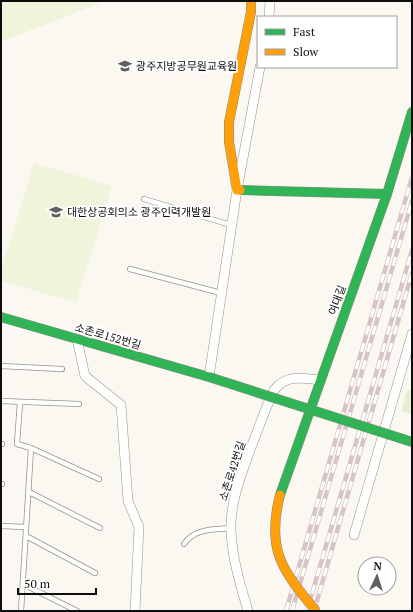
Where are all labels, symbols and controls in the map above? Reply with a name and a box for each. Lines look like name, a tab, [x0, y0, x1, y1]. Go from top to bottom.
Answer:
legend	[257, 16, 397, 68]
text: Fast	[293, 24, 316, 39]
text: Slow	[293, 44, 319, 59]
school or university icon: 광주지방공무원교육원	[117, 58, 133, 74]
place label: 광주지방공무원교육원	[136, 59, 237, 73]
school or university icon: 대한상공회의소 광주인력개발원	[48, 204, 64, 220]
place label: 대한상공회의소 광주인력개발원	[67, 205, 211, 219]
street label: 여대길	[325, 283, 349, 317]
street label: 소촌로152번길	[73, 320, 143, 352]
street label: 소촌로42번길	[216, 439, 248, 503]
north arrow	[357, 556, 397, 596]
text: N	[373, 559, 383, 573]
scale bar	[18, 570, 96, 596]
text: 50 m	[24, 576, 51, 591]

